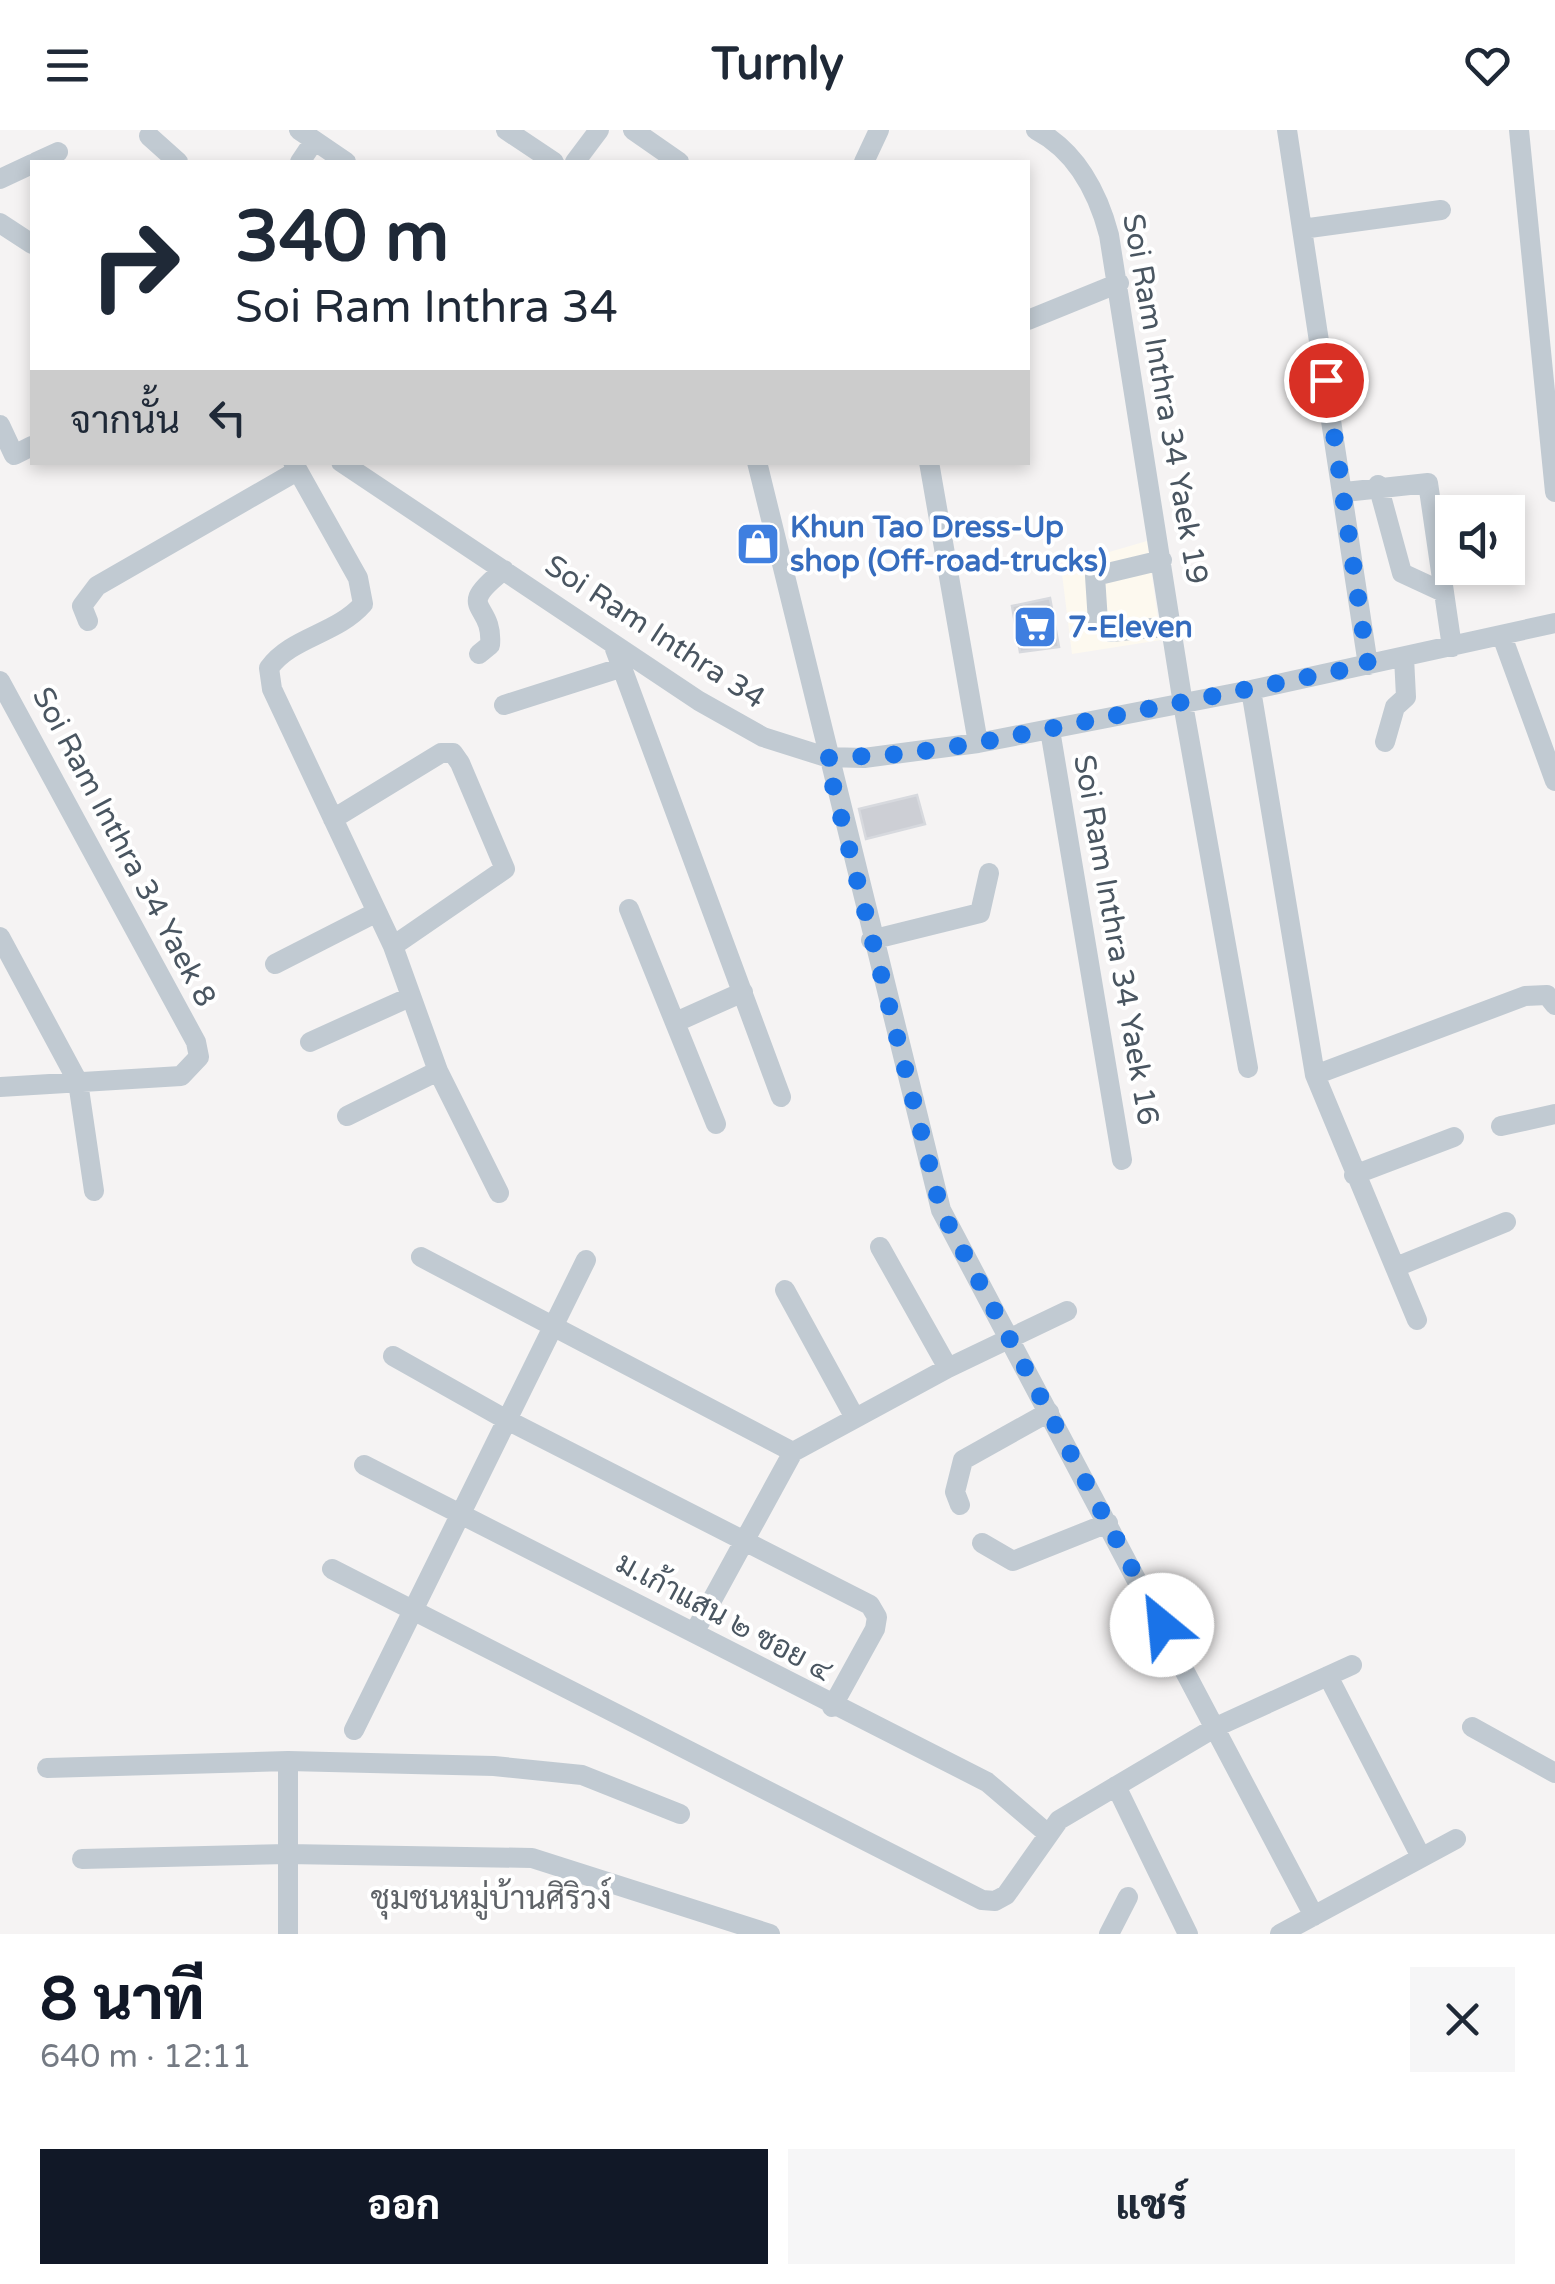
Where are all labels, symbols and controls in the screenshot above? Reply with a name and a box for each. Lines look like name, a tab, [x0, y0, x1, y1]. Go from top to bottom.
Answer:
icon: menu	[40, 38, 95, 93]
text: Turnly	[711, 38, 844, 92]
icon: heart	[1460, 38, 1515, 93]
text: 340 m	[235, 196, 449, 280]
icon: right	[70, 200, 200, 330]
street label: Soi Ram Inthra 34 Yaek 19	[1114, 211, 1216, 587]
text: Soi Ram Inthra 34	[235, 281, 618, 335]
pin	[1284, 338, 1369, 423]
icon: arrive	[1299, 353, 1354, 408]
icon: left	[200, 390, 255, 445]
text: จากนั้น	[70, 398, 180, 444]
map controls	[1435, 495, 1525, 585]
button: sound	[1435, 495, 1525, 585]
place label: Khun Tao Dress-Up shop (Off-road-trucks)	[790, 509, 1107, 580]
shop icon: Khun Tao Dress-Up shop (Off-road-trucks)	[735, 521, 781, 567]
street label: Soi Ram Inthra 34	[538, 547, 772, 717]
supermarket icon: 7-Eleven	[1012, 604, 1058, 650]
place label: 7-Eleven	[1068, 609, 1193, 646]
street label: Soi Ram Inthra 34 Yaek 8	[24, 681, 224, 1013]
street label: Soi Ram Inthra 34 Yaek 16	[1065, 752, 1167, 1128]
street label: ม.เก้าแสน ๒ ซอย ๔	[610, 1542, 840, 1690]
position arrow	[1110, 1573, 1214, 1677]
district label: ชุมชนหมู่บ้านศิริวง์	[370, 1877, 612, 1920]
text: 8 นาที	[40, 1964, 205, 2036]
button: close	[1410, 1967, 1515, 2072]
text: 640 m · 12:11	[40, 2038, 252, 2076]
button: ออก	[40, 2149, 768, 2264]
button: แชร์	[788, 2149, 1515, 2264]

